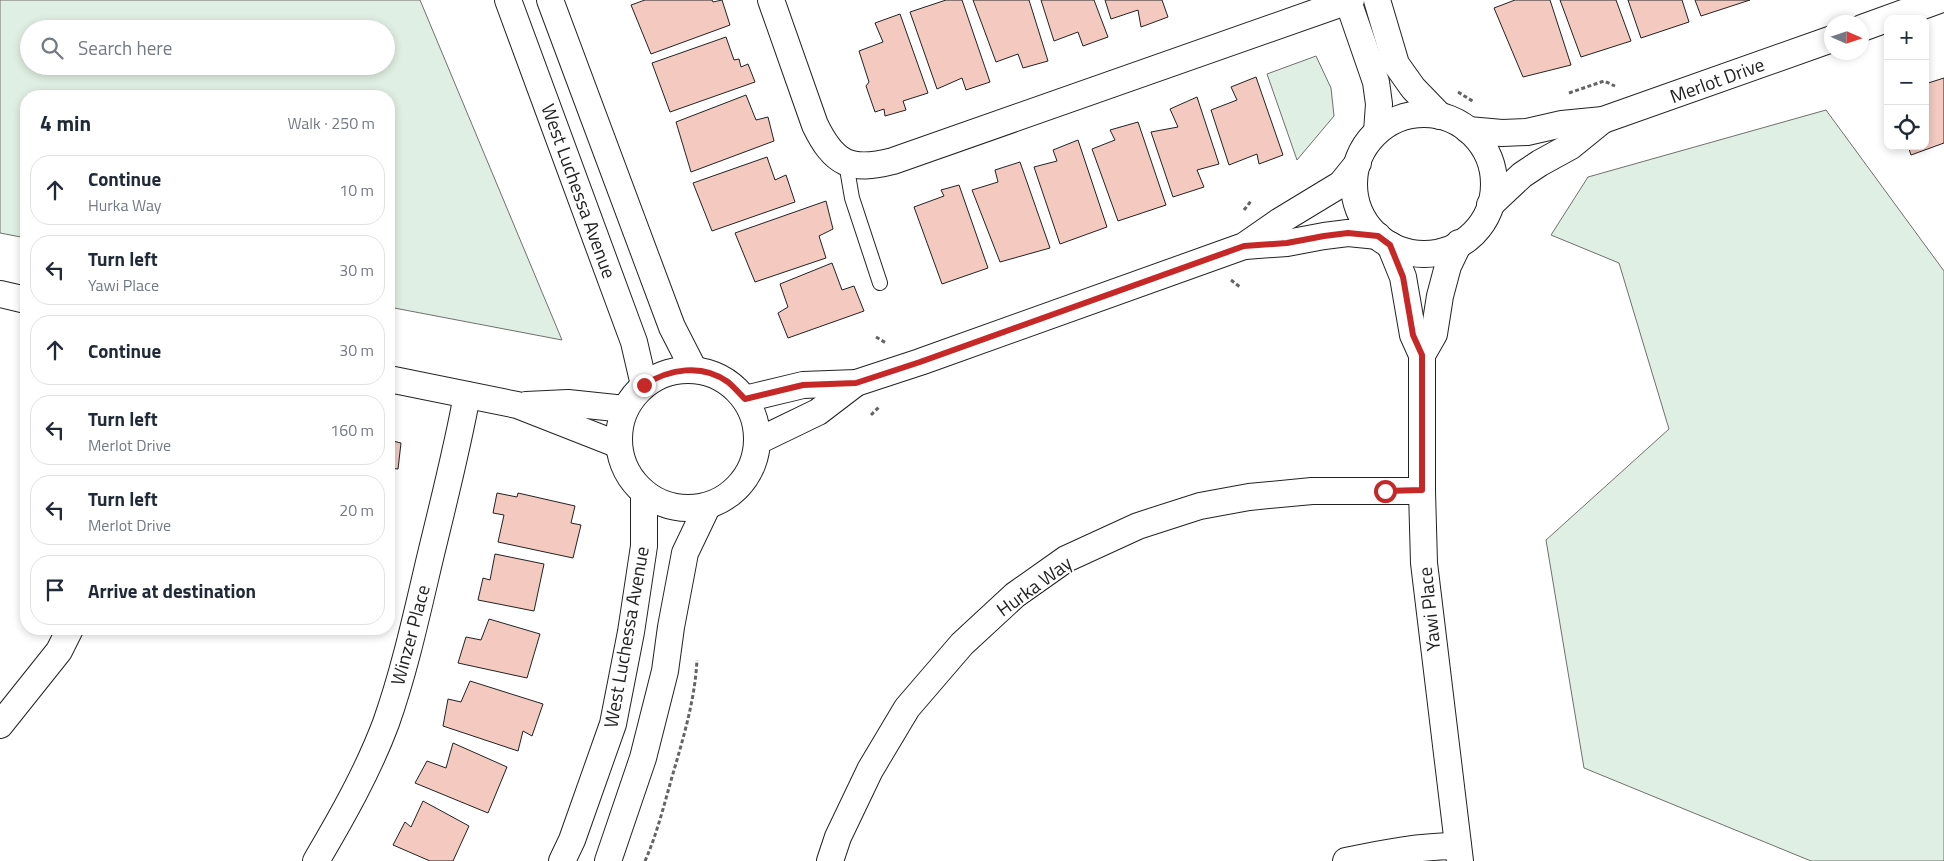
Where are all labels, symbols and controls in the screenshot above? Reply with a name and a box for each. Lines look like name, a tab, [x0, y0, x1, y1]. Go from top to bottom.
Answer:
north arrow	[1824, 15, 1869, 60]
map controls	[1884, 15, 1929, 150]
button: +	[1884, 15, 1929, 60]
search box	[20, 20, 395, 75]
text: Search here	[78, 33, 172, 62]
icon: search	[38, 34, 66, 62]
street label: Merlot Drive	[1665, 49, 1768, 110]
button: −	[1884, 60, 1929, 105]
street label: West Luchessa Avenue	[534, 100, 625, 282]
button: locate	[1884, 105, 1929, 150]
text: 4 min	[40, 107, 91, 139]
text: Walk · 250 m	[287, 111, 375, 135]
text: Continue	[88, 164, 161, 193]
icon: ahead	[41, 176, 69, 204]
text: 10 m	[339, 178, 374, 202]
text: Hurka Way	[88, 193, 162, 217]
text: Turn left	[88, 244, 158, 273]
icon: left	[41, 256, 69, 284]
text: 30 m	[339, 258, 374, 282]
text: Yawi Place	[88, 273, 159, 297]
icon: ahead	[41, 336, 69, 364]
text: Continue	[88, 336, 161, 365]
text: 30 m	[339, 338, 374, 362]
route end	[633, 374, 656, 397]
text: Turn left	[88, 404, 158, 433]
icon: left	[41, 416, 69, 444]
text: 160 m	[330, 418, 374, 442]
text: Merlot Drive	[88, 433, 171, 457]
route start	[1374, 480, 1397, 503]
text: Turn left	[88, 484, 158, 513]
icon: left	[41, 496, 69, 524]
text: 20 m	[339, 498, 374, 522]
text: Merlot Drive	[88, 513, 171, 537]
street label: West Luchessa Avenue	[595, 544, 656, 730]
street label: Hurka Way	[990, 548, 1078, 623]
street label: Yawi Place	[1410, 566, 1447, 652]
icon: arrive	[41, 576, 69, 604]
text: Arrive at destination	[88, 576, 256, 605]
street label: Winzer Place	[382, 581, 437, 688]

